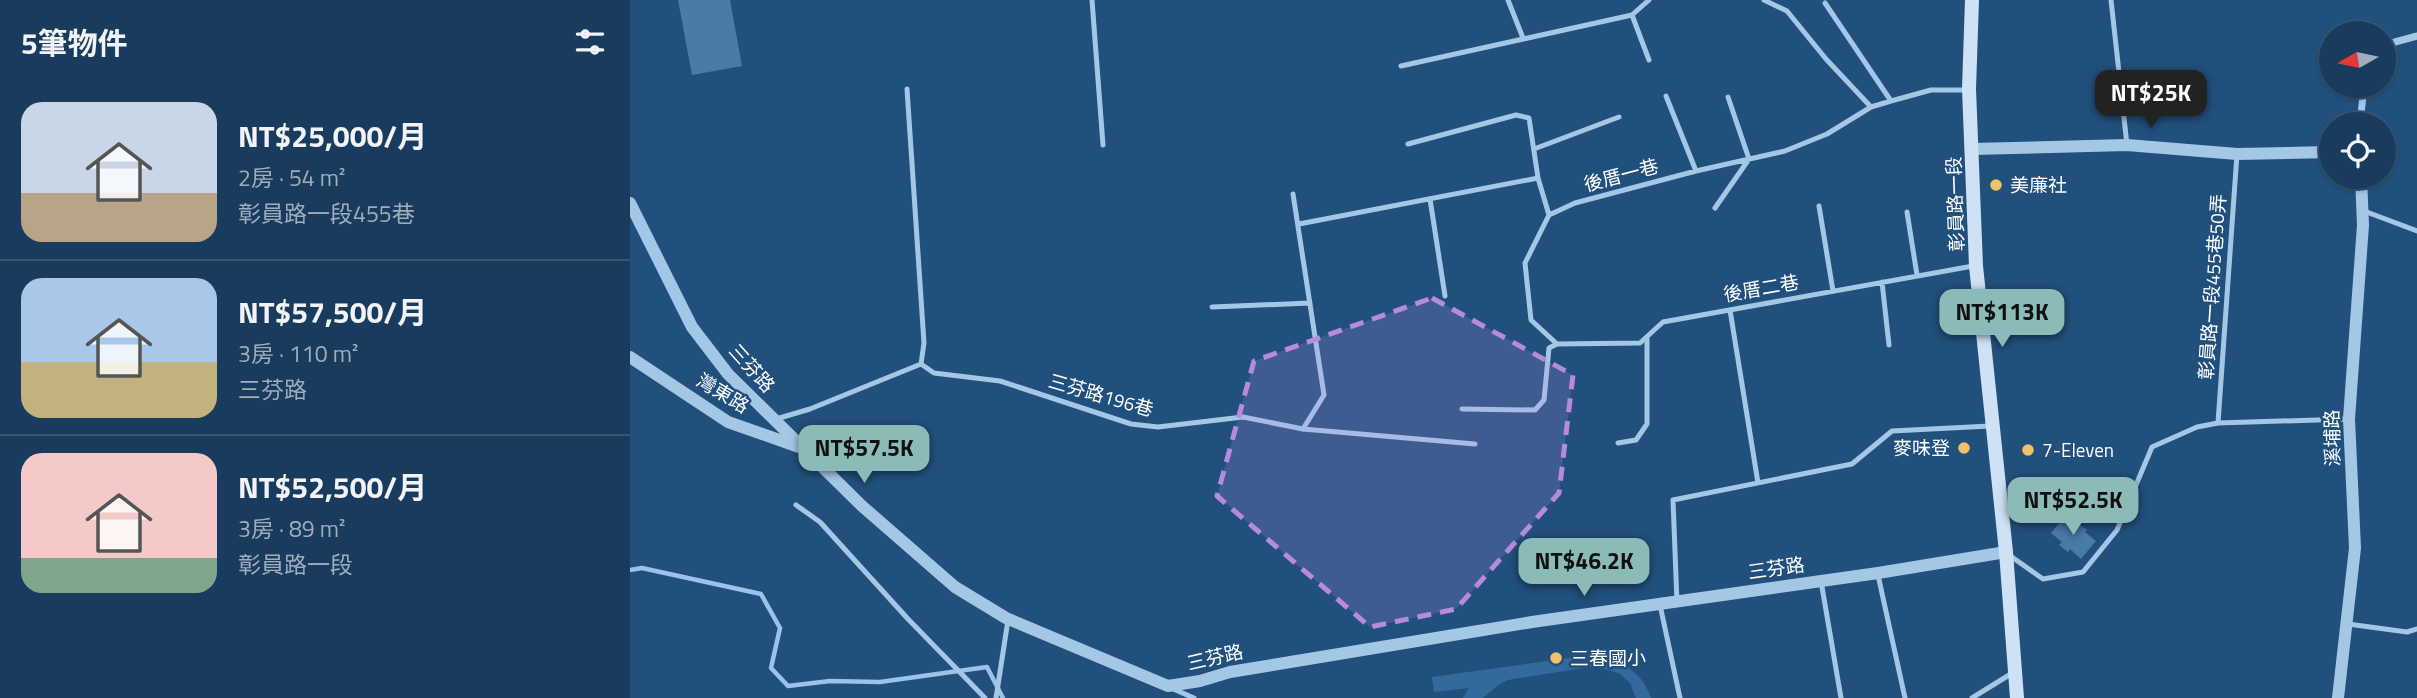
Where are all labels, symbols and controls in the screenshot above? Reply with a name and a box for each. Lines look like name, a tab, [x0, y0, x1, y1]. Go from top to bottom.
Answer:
text: 5筆物件	[21, 20, 128, 66]
north arrow	[2319, 21, 2396, 98]
map controls	[2319, 21, 2396, 189]
icon: filters	[571, 23, 609, 61]
pin: NT$25K	[2094, 71, 2208, 130]
text: NT$25K	[2111, 75, 2191, 110]
button: locate	[2319, 112, 2396, 189]
text: NT$25,000/月	[238, 113, 427, 159]
icon: home	[77, 130, 161, 214]
street label: 後厝一巷	[1580, 151, 1661, 198]
street label: 彰員路一段	[1938, 156, 1971, 252]
text: 2房 · 54 m²	[238, 160, 345, 195]
place label: 美廉社	[2010, 170, 2067, 199]
marker: 美廉社	[1988, 177, 2004, 193]
street label: 彰員路一段455巷50弄	[2191, 193, 2232, 381]
text: 彰員路一段455巷	[238, 196, 415, 231]
street label: 後厝二巷	[1721, 267, 1801, 308]
text: NT$57,500/月	[238, 289, 427, 335]
pin: NT$113K	[1937, 290, 2067, 349]
text: NT$113K	[1955, 294, 2049, 329]
icon: home	[77, 306, 161, 390]
text: 3房 · 110 m²	[238, 336, 358, 371]
street label: 三芬路	[723, 337, 782, 399]
street label: 灣東路	[691, 365, 755, 420]
street label: 三芬路196巷	[1045, 366, 1157, 423]
text: 三芬路	[238, 372, 307, 407]
street label: 溪埔路	[2317, 409, 2346, 467]
pin: NT$57.5K	[792, 426, 936, 485]
text: NT$57.5K	[814, 430, 914, 465]
place label: 麥味登	[1893, 433, 1950, 462]
place label: 7-Eleven	[2042, 435, 2114, 464]
marker: 麥味登	[1956, 440, 1972, 456]
marker: 7-Eleven	[2020, 442, 2036, 458]
text: NT$52,500/月	[238, 464, 427, 510]
pin: NT$52.5K	[2001, 477, 2145, 537]
icon: home	[77, 481, 161, 565]
text: NT$52.5K	[2023, 482, 2123, 517]
text: 3房 · 89 m²	[238, 511, 345, 546]
pin: NT$46.2K	[1512, 538, 1656, 598]
text: NT$46.2K	[1534, 543, 1634, 578]
text: 彰員路一段	[238, 547, 353, 582]
street label: 三芬路	[1746, 549, 1806, 586]
street label: 三芬路	[1184, 636, 1246, 677]
place label: 三春國小	[1570, 643, 1646, 672]
marker: 三春國小	[1548, 650, 1564, 666]

